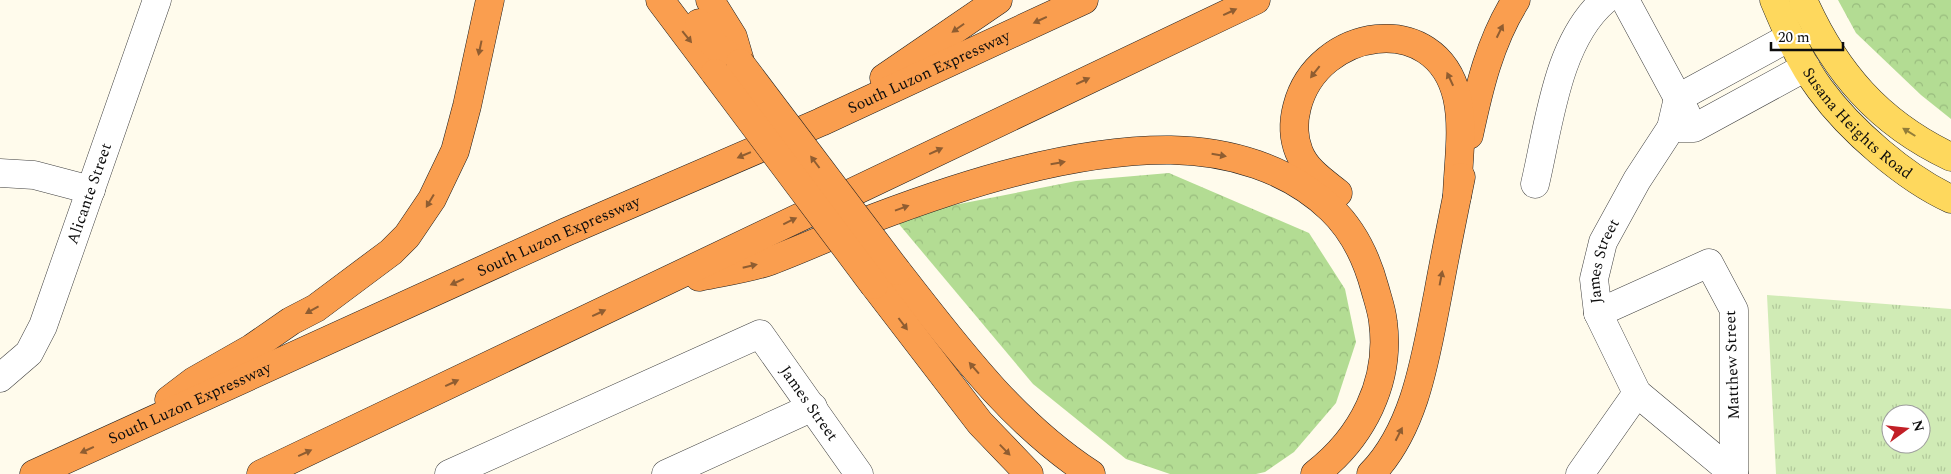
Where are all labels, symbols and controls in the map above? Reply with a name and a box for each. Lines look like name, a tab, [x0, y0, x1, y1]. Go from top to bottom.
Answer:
one-way arrow	[1223, 8, 1237, 16]
one-way arrow	[1033, 17, 1047, 25]
scale bar	[1771, 20, 1844, 52]
street label: South Luzon Expressway	[844, 23, 1015, 120]
one-way arrow	[951, 23, 965, 33]
one-way arrow	[1496, 23, 1504, 38]
text: 20 m	[1778, 26, 1810, 49]
one-way arrow	[681, 30, 692, 43]
one-way arrow	[476, 40, 484, 55]
street label: Susana Heights Road	[1796, 63, 1917, 185]
one-way arrow	[1309, 65, 1320, 78]
one-way arrow	[1445, 72, 1453, 86]
one-way arrow	[1076, 77, 1090, 85]
one-way arrow	[1903, 127, 1916, 136]
street label: Alicante Street	[61, 139, 118, 247]
one-way arrow	[929, 147, 943, 155]
one-way arrow	[1211, 151, 1227, 159]
one-way arrow	[737, 152, 751, 160]
one-way arrow	[810, 156, 821, 169]
one-way arrow	[1050, 159, 1065, 167]
street label: South Luzon Expressway	[473, 189, 645, 283]
one-way arrow	[426, 195, 435, 208]
one-way arrow	[895, 204, 910, 212]
street label: James Street	[1582, 214, 1626, 305]
one-way arrow	[782, 217, 797, 225]
one-way arrow	[743, 262, 758, 270]
one-way arrow	[1437, 270, 1445, 285]
one-way arrow	[450, 277, 465, 286]
one-way arrow	[305, 306, 319, 314]
one-way arrow	[591, 309, 606, 318]
street label: Matthew Street	[1718, 309, 1746, 420]
one-way arrow	[898, 317, 908, 331]
street label: South Luzon Expressway	[104, 355, 276, 451]
street label: James Street	[774, 360, 844, 447]
one-way arrow	[968, 361, 979, 374]
one-way arrow	[445, 379, 459, 387]
north arrow	[1881, 404, 1931, 454]
text: N	[1906, 418, 1930, 434]
one-way arrow	[1395, 427, 1403, 441]
one-way arrow	[999, 444, 1011, 456]
one-way arrow	[80, 446, 94, 454]
one-way arrow	[298, 449, 312, 457]

